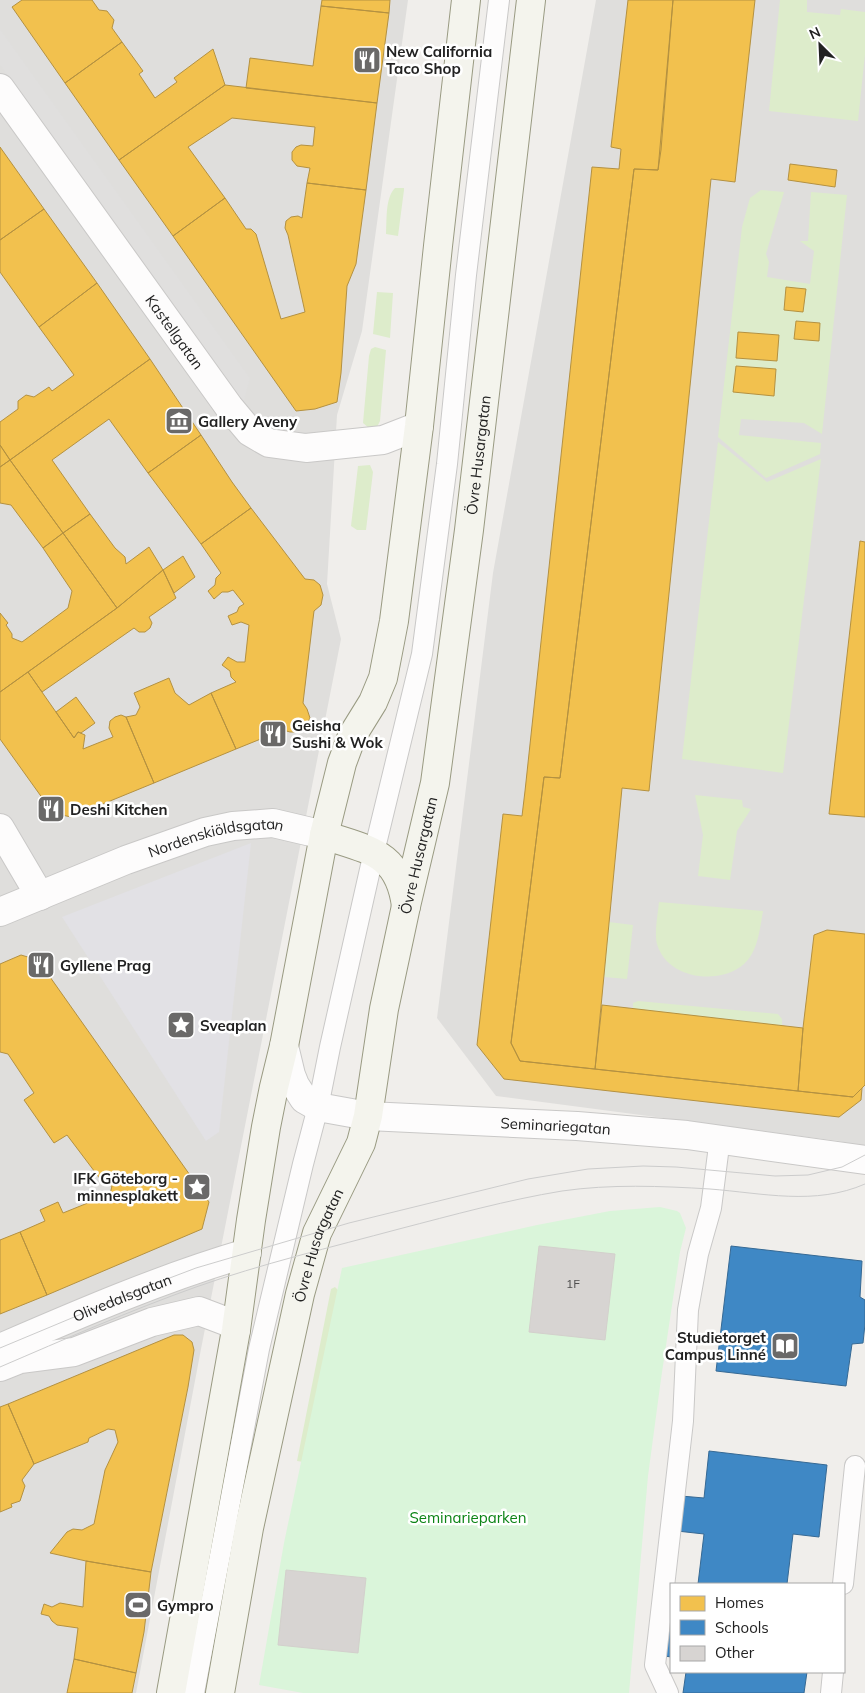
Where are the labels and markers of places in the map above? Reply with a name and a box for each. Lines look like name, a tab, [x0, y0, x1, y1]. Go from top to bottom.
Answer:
place label: New California Taco Shop	[386, 42, 492, 78]
restaurant icon: New California Taco Shop	[352, 45, 382, 75]
museum icon: Gallery Aveny	[164, 406, 194, 436]
place label: Gallery Aveny	[198, 412, 298, 431]
place label: Geisha Sushi & Wok	[292, 716, 383, 752]
restaurant icon: Geisha Sushi & Wok	[258, 719, 288, 749]
restaurant icon: Deshi Kitchen	[36, 794, 66, 824]
place label: Deshi Kitchen	[70, 800, 168, 819]
restaurant icon: Gyllene Prag	[26, 950, 56, 980]
place label: Gyllene Prag	[60, 956, 151, 975]
place icon: Sveaplan	[166, 1010, 196, 1040]
place label: Sveaplan	[200, 1016, 267, 1035]
place label: IFK Göteborg - minnesplakett	[73, 1169, 178, 1205]
place icon: IFK Göteborg - minnesplakett	[182, 1172, 212, 1202]
place label: Studietorget Campus Linné	[665, 1328, 766, 1364]
library icon: Studietorget Campus Linné	[770, 1331, 800, 1361]
sports icon: Gympro	[123, 1590, 153, 1620]
place label: Gympro	[157, 1596, 214, 1615]

